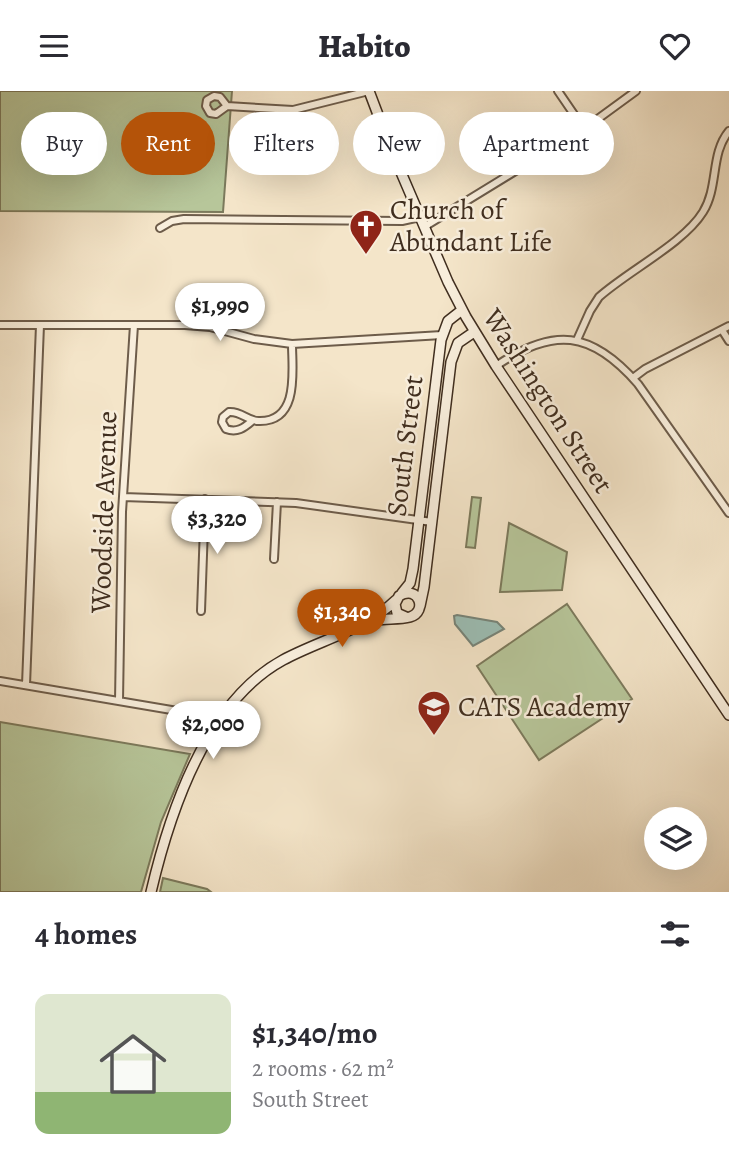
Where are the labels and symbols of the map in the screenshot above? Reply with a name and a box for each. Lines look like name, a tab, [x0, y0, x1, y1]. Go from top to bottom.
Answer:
place label: Church of Abundant Life	[389, 191, 552, 261]
church icon: Church of Abundant Life	[347, 207, 385, 256]
pin: $1,990	[163, 283, 277, 343]
street label: Washington Street	[473, 300, 622, 501]
street label: South Street	[377, 373, 433, 519]
street label: Woodside Avenue	[81, 410, 127, 615]
pin: $3,320	[160, 497, 274, 556]
pin: $1,340	[285, 589, 399, 649]
school or university icon: CATS Academy	[415, 688, 453, 737]
place label: CATS Academy	[458, 688, 631, 726]
pin: $2,000	[156, 701, 270, 761]

